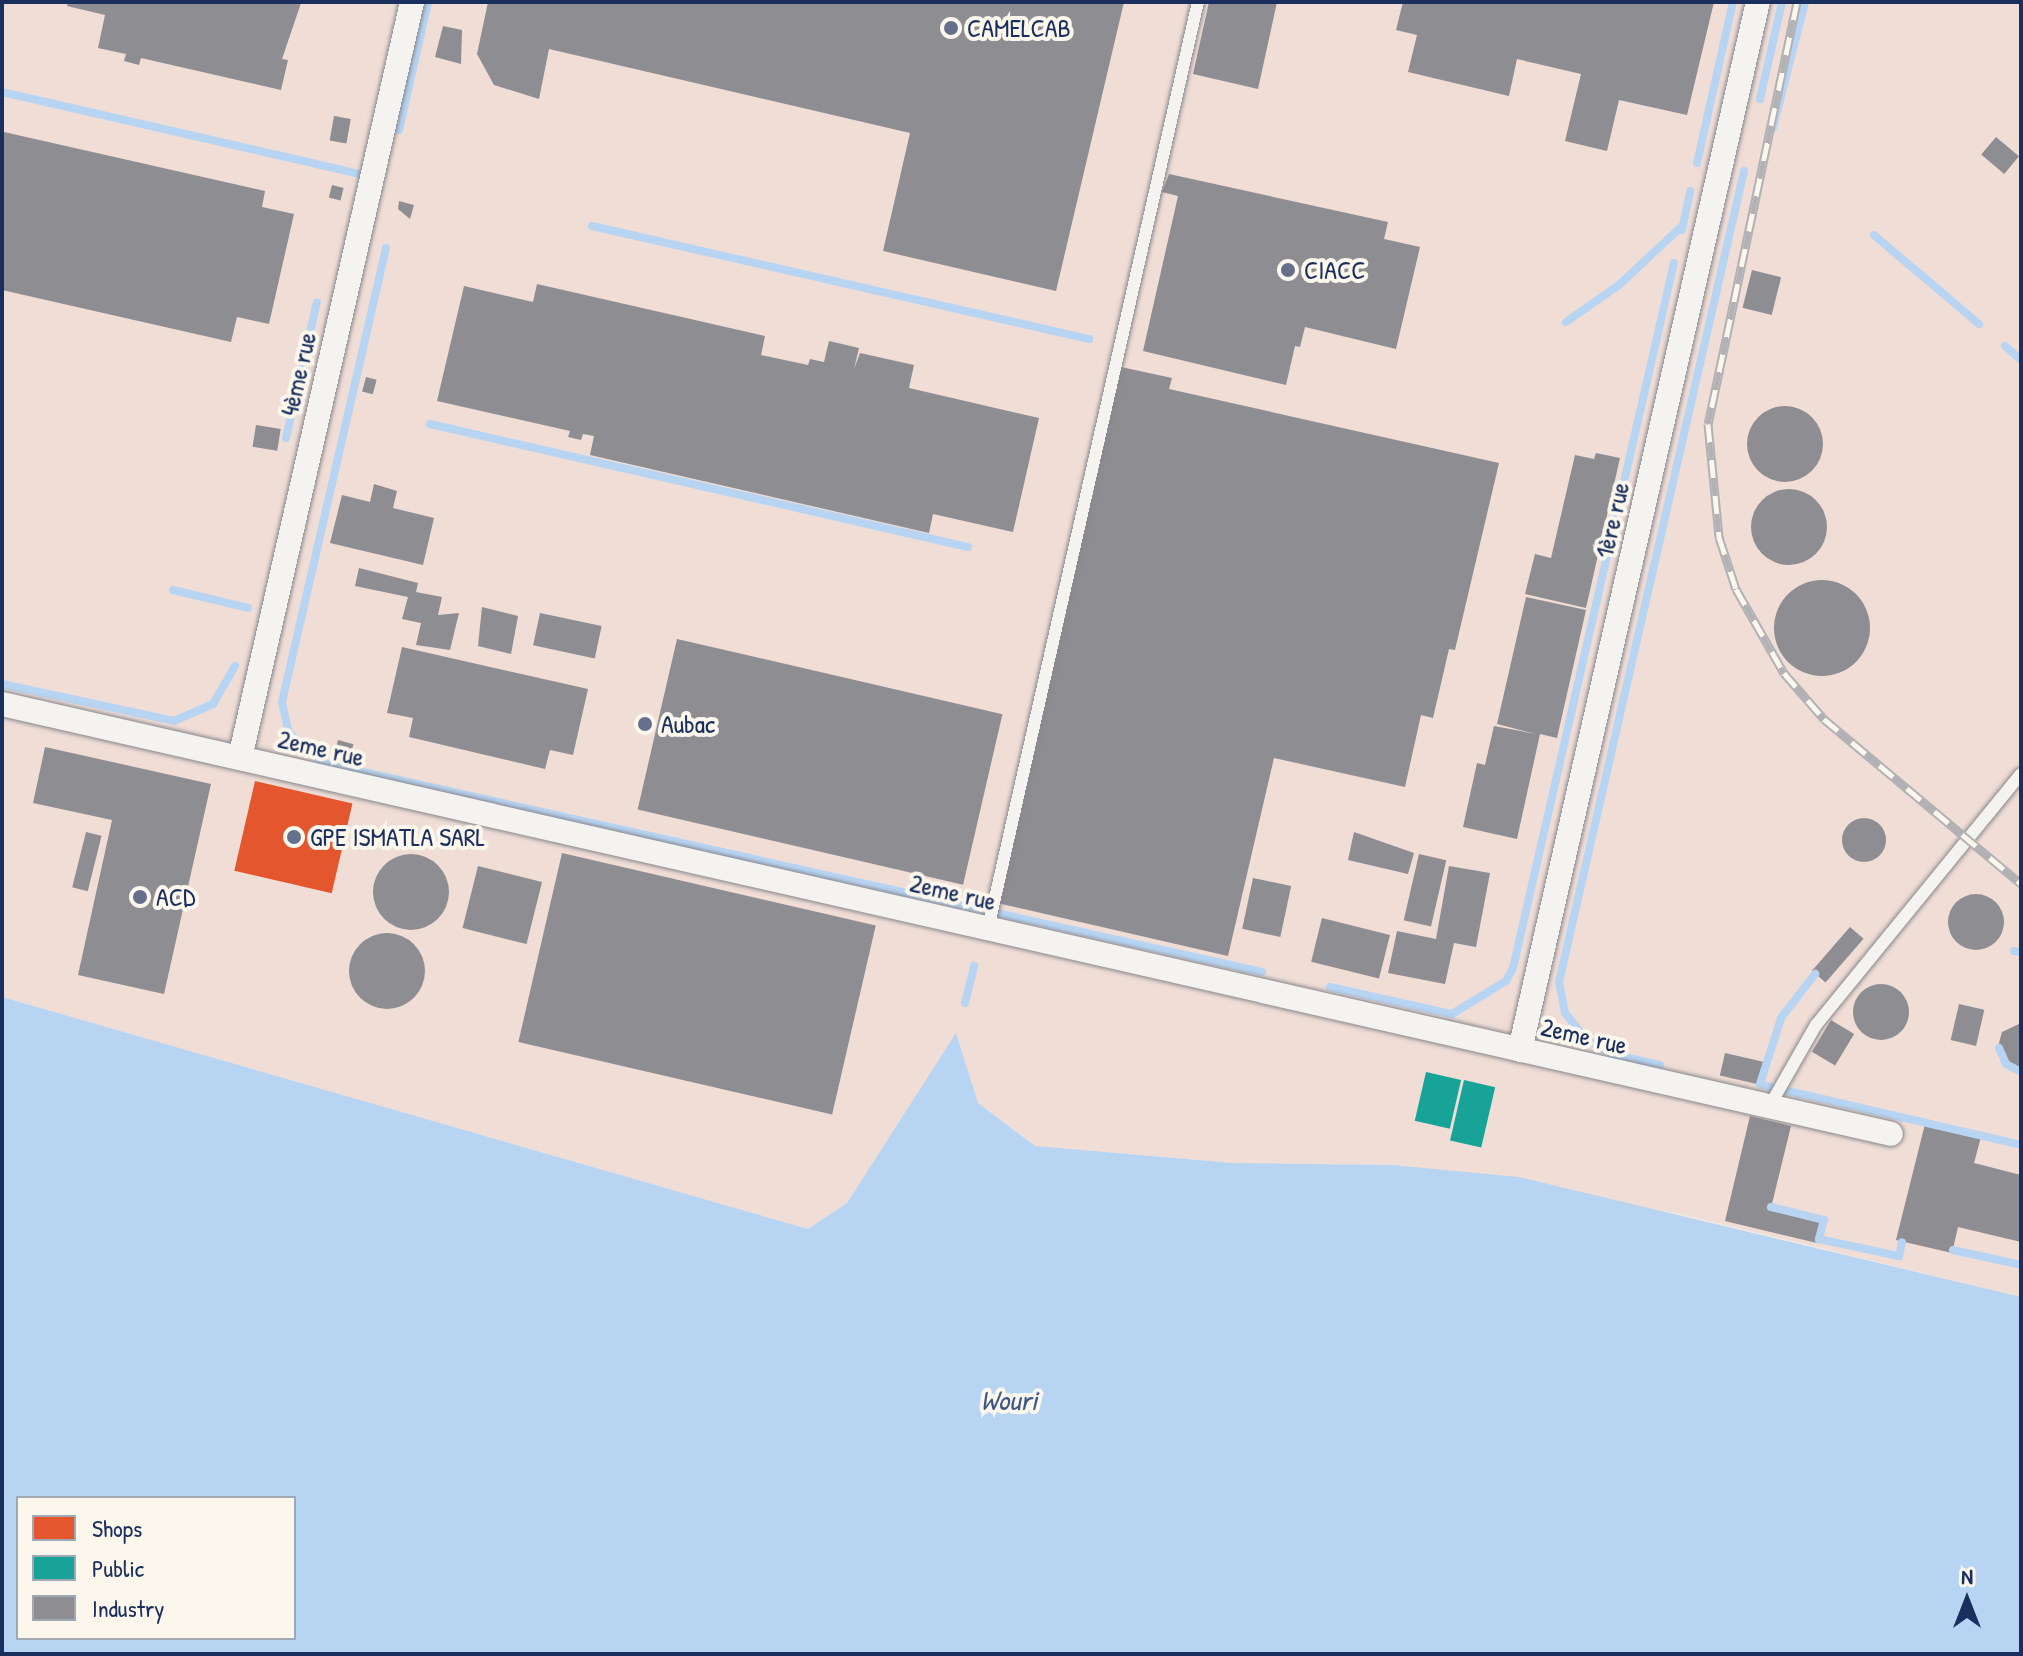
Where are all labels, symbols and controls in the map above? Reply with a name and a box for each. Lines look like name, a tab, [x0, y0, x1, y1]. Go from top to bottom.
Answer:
place label: CAMELCAB	[967, 12, 1071, 44]
marker: CAMELCAB	[942, 19, 960, 37]
place label: CIACC	[1304, 254, 1366, 286]
marker: CIACC	[1279, 261, 1297, 279]
street label: 4ème rue	[273, 329, 323, 419]
street label: 1ère rue	[1588, 479, 1636, 561]
place label: Aubac	[661, 708, 715, 740]
marker: Aubac	[636, 715, 654, 733]
street label: 2eme rue	[275, 723, 367, 773]
place label: GPE ISMATLA SARL	[310, 821, 485, 853]
marker: GPE ISMATLA SARL	[285, 828, 303, 846]
street label: 2eme rue	[907, 867, 999, 917]
place label: ACD	[156, 881, 195, 913]
marker: ACD	[131, 888, 149, 906]
street label: 2eme rue	[1538, 1011, 1630, 1061]
water label: Wouri	[981, 1383, 1037, 1417]
legend	[16, 1496, 296, 1640]
text: Shops	[92, 1512, 142, 1544]
text: Public	[92, 1552, 144, 1584]
north arrow	[1927, 1560, 2007, 1640]
text: N	[1961, 1561, 1973, 1591]
text: Industry	[92, 1592, 164, 1624]

